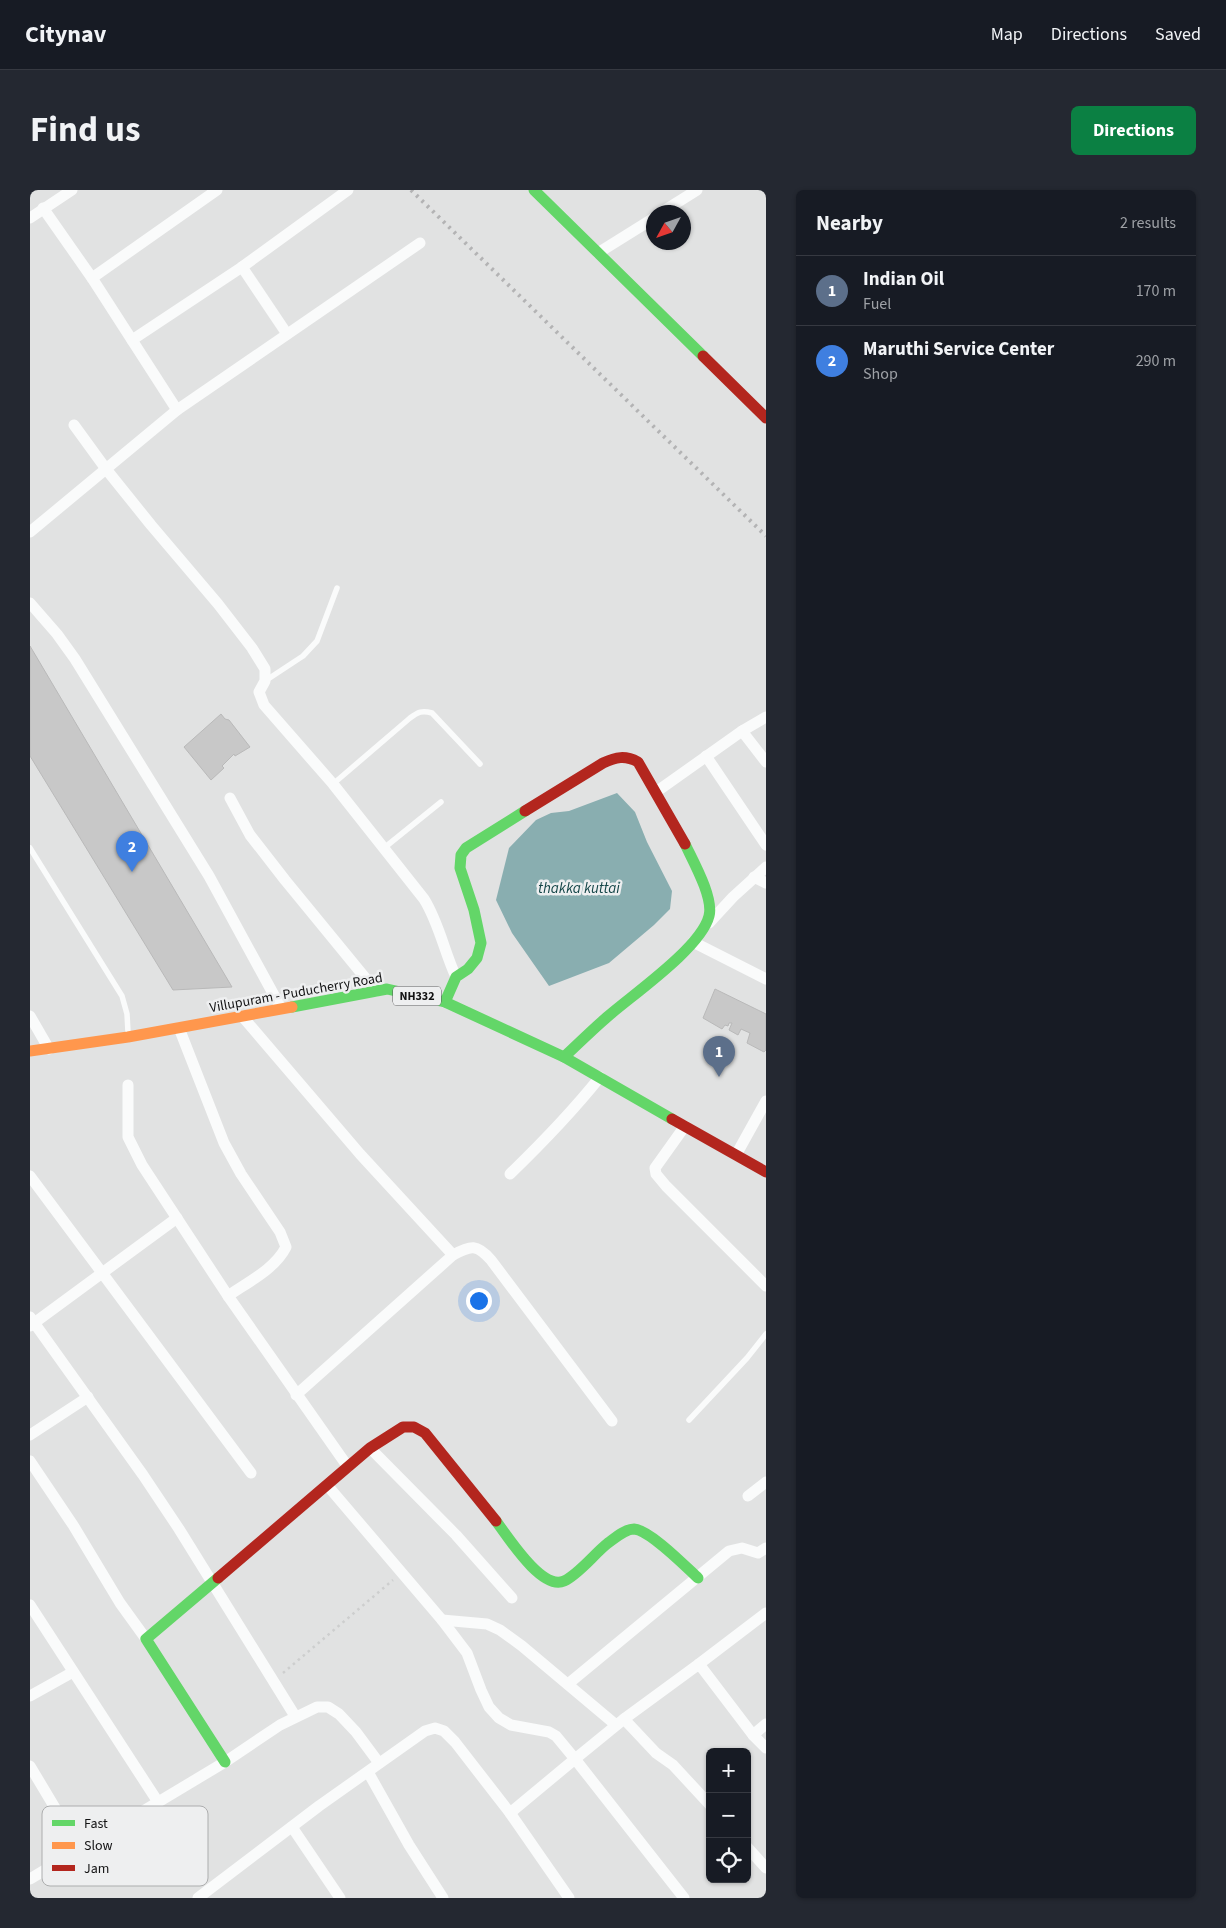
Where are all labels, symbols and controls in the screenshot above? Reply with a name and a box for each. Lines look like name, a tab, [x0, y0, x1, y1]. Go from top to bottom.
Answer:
text: Citynav	[25, 17, 106, 52]
text: Map	[991, 22, 1023, 47]
text: Directions	[1051, 22, 1127, 47]
text: Saved	[1155, 22, 1201, 47]
text: Find us	[30, 105, 140, 155]
button: Directions	[1071, 106, 1196, 155]
north arrow	[646, 205, 691, 250]
text: Nearby	[816, 208, 883, 238]
text: 2 results	[1120, 212, 1176, 234]
text: Indian Oil	[863, 266, 944, 293]
text: 1	[828, 280, 836, 302]
text: 170 m	[1136, 280, 1176, 302]
text: Fuel	[863, 293, 891, 315]
text: Maruthi Service Center	[863, 336, 1054, 363]
text: 2	[828, 350, 836, 372]
text: 290 m	[1136, 350, 1176, 372]
text: Shop	[863, 363, 898, 385]
pin: 2	[116, 831, 148, 872]
water label: thakka kuttai	[538, 878, 620, 899]
street label: Villupuram - Puducherry Road	[208, 968, 384, 1018]
road number: NH332	[393, 986, 441, 1006]
pin: 1	[703, 1036, 735, 1077]
your location	[466, 1288, 492, 1314]
map controls	[706, 1748, 751, 1883]
button: +	[706, 1748, 751, 1793]
button: −	[706, 1793, 751, 1838]
legend	[42, 1806, 208, 1886]
text: Fast	[84, 1814, 108, 1834]
text: Slow	[84, 1836, 113, 1856]
button: locate	[706, 1838, 751, 1883]
text: Jam	[84, 1859, 109, 1879]

